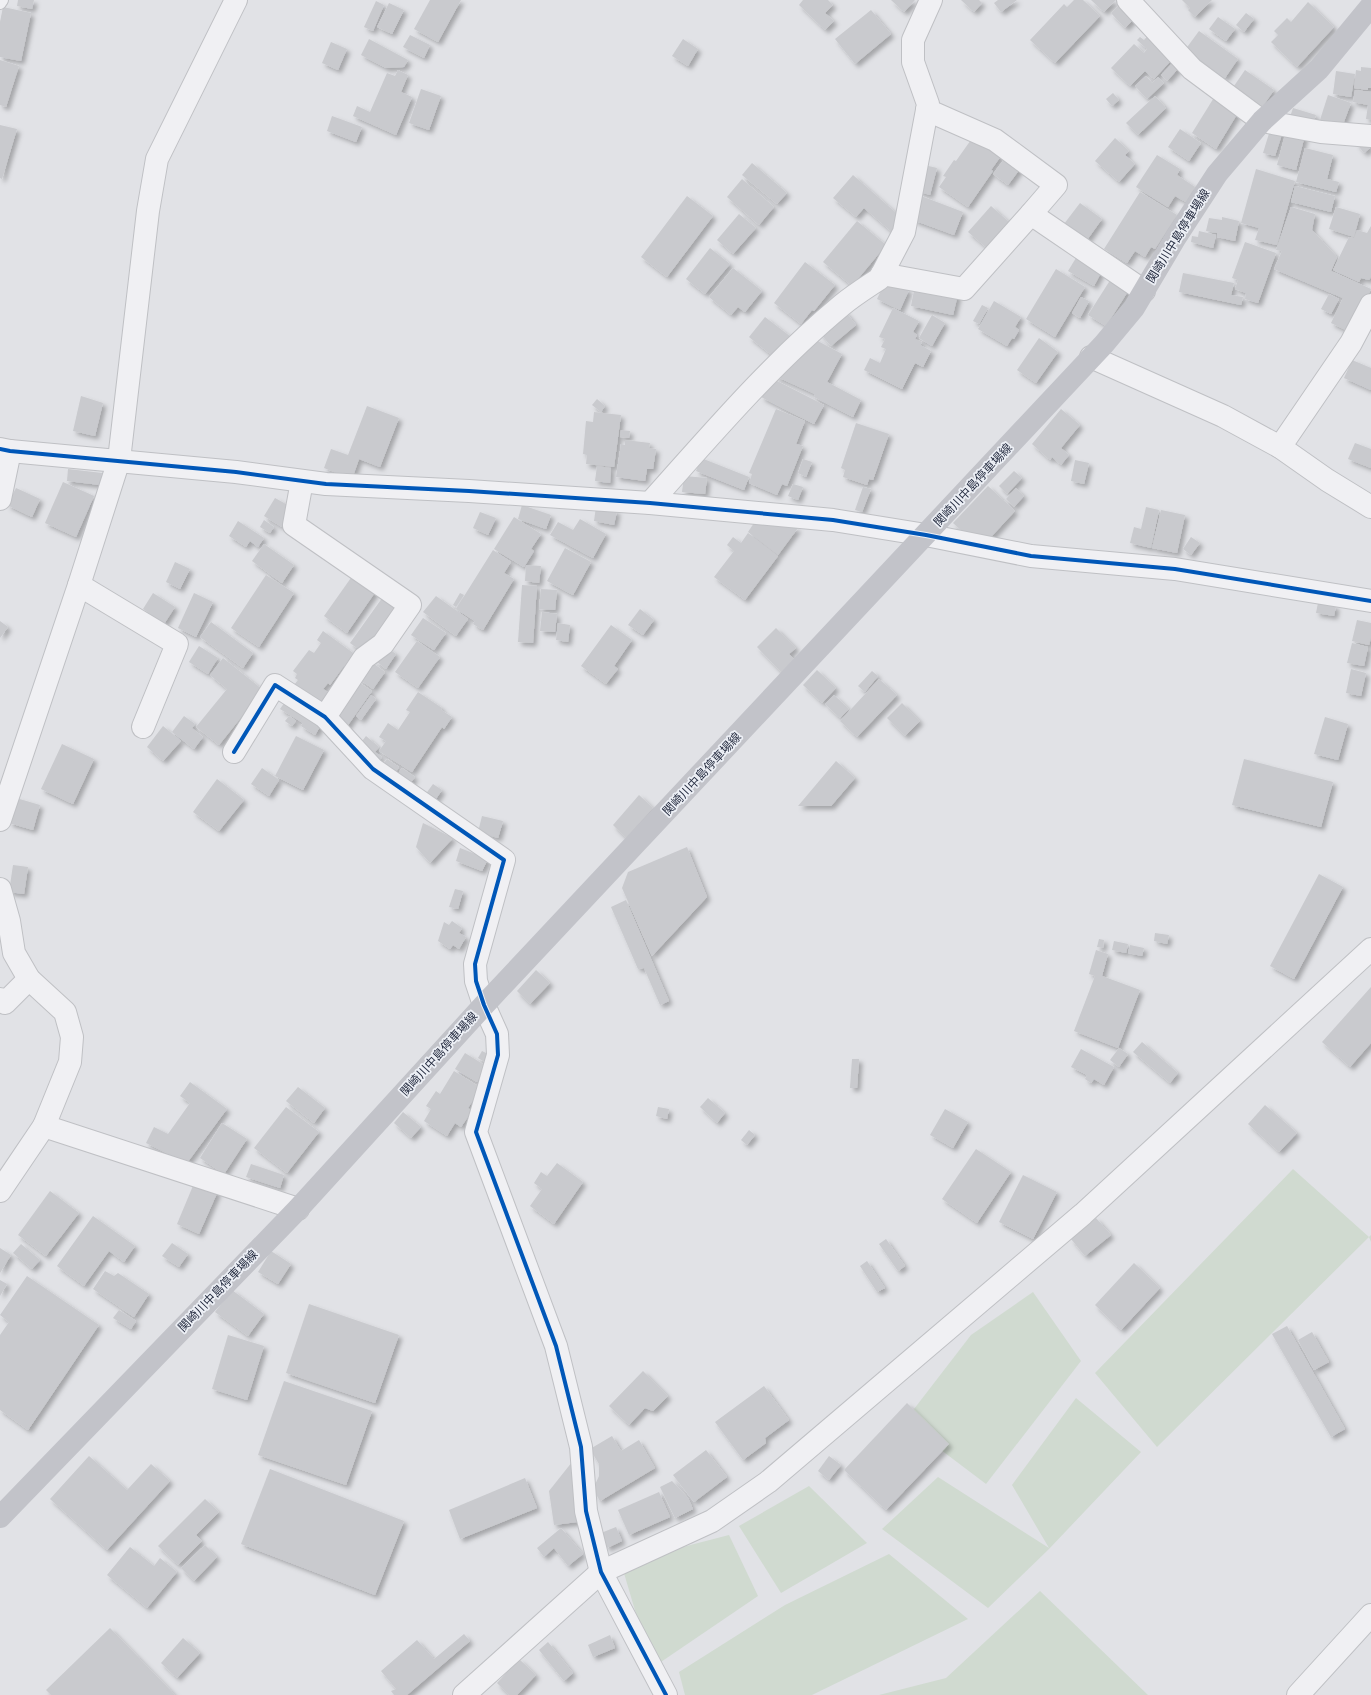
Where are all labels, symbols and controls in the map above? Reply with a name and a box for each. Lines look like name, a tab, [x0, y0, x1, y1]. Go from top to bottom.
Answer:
street label: 関崎川中島停車場線	[1143, 186, 1213, 286]
street label: 関崎川中島停車場線	[931, 441, 1015, 529]
street label: 関崎川中島停車場線	[660, 730, 744, 818]
street label: 関崎川中島停車場線	[398, 1009, 480, 1099]
street label: 関崎川中島停車場線	[175, 1247, 261, 1335]

